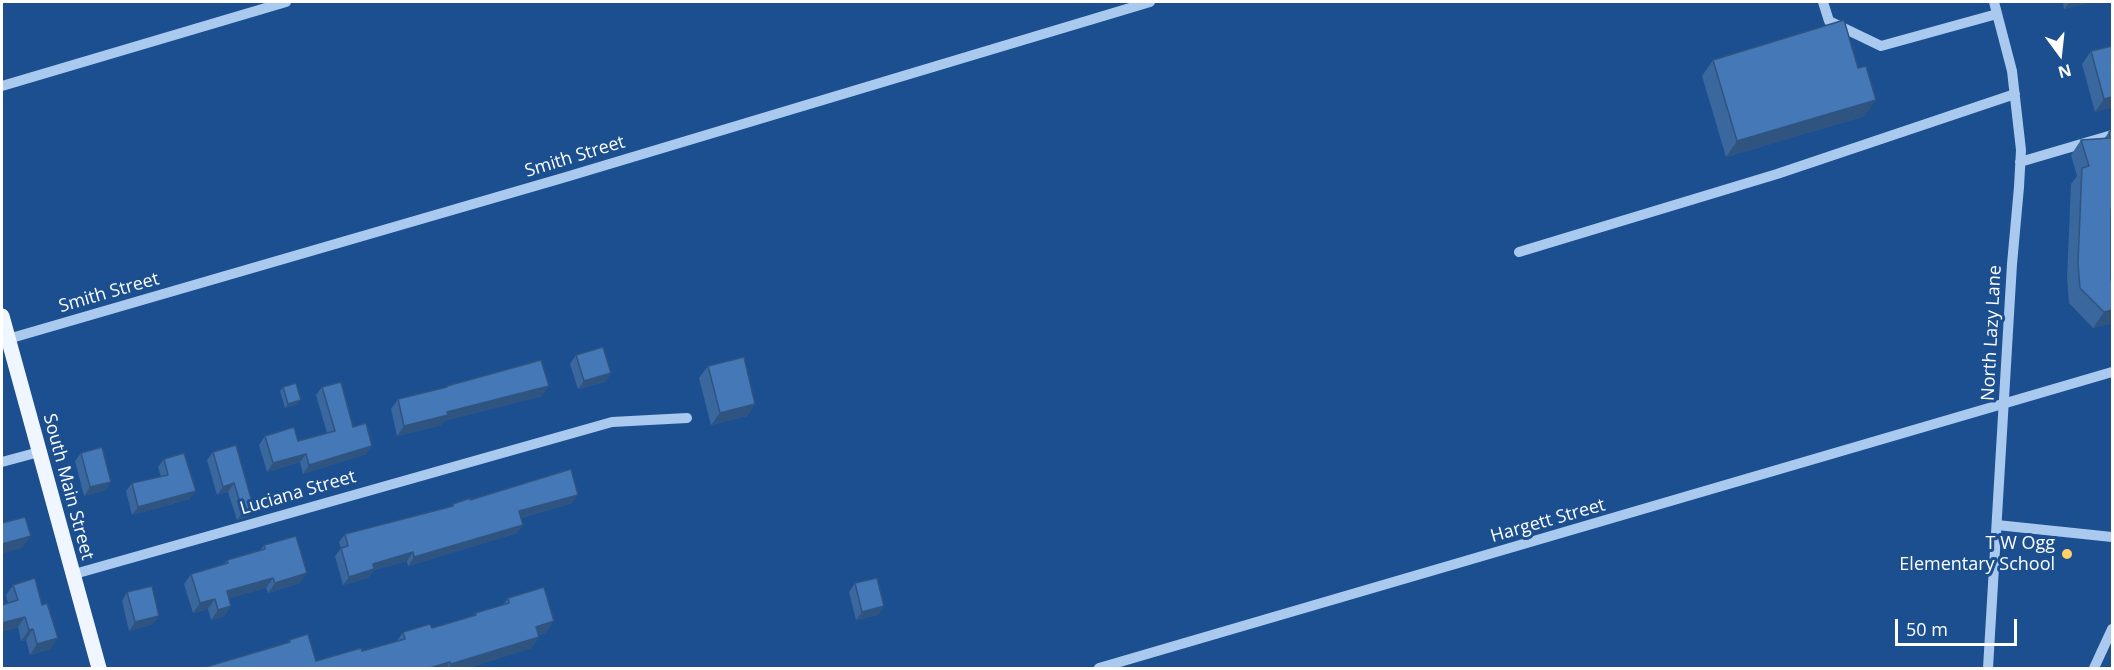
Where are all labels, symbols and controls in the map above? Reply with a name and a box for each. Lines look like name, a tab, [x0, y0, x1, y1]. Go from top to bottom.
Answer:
north arrow	[2030, 24, 2090, 84]
text: N	[2056, 59, 2074, 84]
street label: Smith Street	[522, 132, 628, 182]
street label: North Lazy Lane	[1978, 265, 2006, 401]
street label: Smith Street	[56, 268, 162, 318]
street label: South Main Street	[38, 411, 98, 563]
street label: Luciana Street	[238, 466, 358, 520]
street label: Hargett Street	[1488, 494, 1608, 548]
place label: T W Ogg Elementary School	[1899, 533, 2055, 576]
marker: T W Ogg Elementary School	[2060, 547, 2074, 561]
scale bar	[1898, 607, 2020, 645]
text: 50 m	[1906, 617, 1948, 641]

